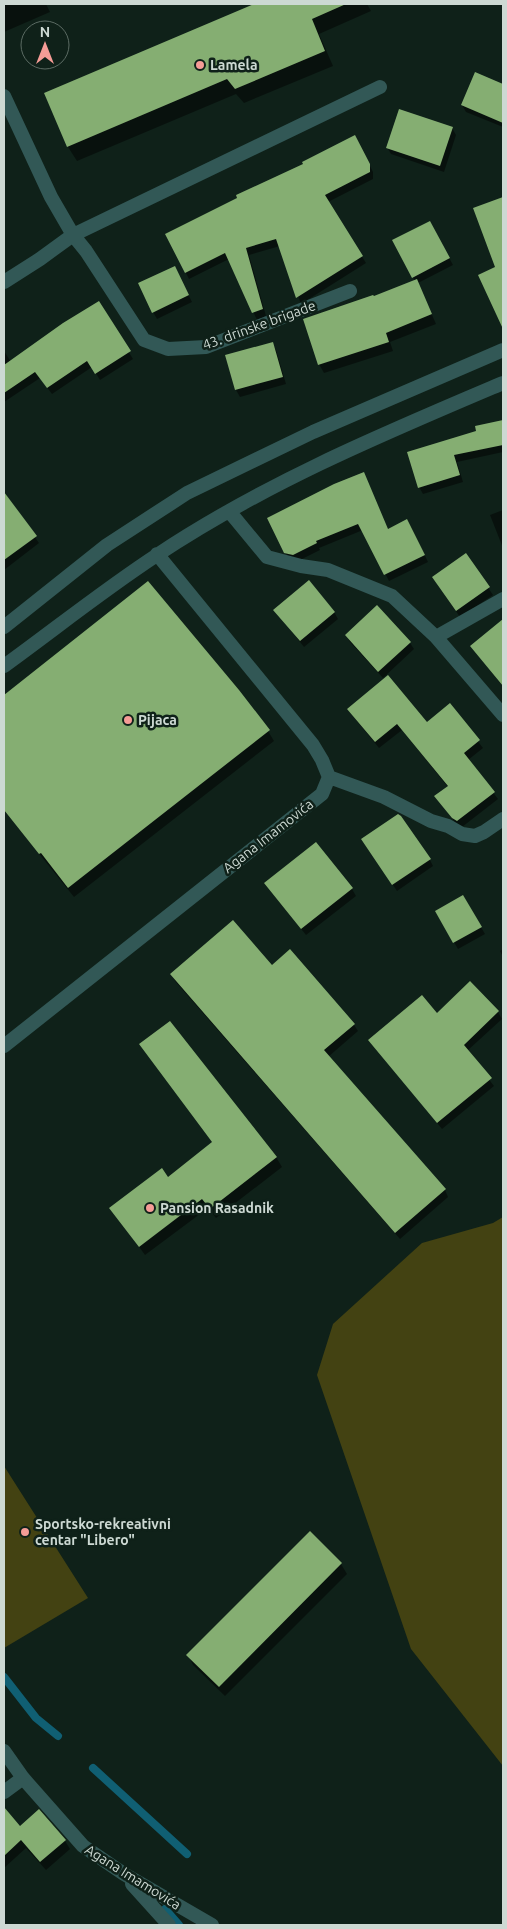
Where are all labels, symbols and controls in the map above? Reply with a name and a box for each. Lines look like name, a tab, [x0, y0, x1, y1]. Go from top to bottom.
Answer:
north arrow	[20, 20, 70, 70]
text: N	[40, 24, 50, 40]
place label: Lamela	[210, 57, 258, 73]
marker: Lamela	[194, 59, 206, 71]
street label: 43. drinske brigade	[200, 297, 318, 353]
place label: Pijaca	[138, 712, 177, 728]
marker: Pijaca	[122, 714, 134, 726]
street label: Agana Imamovića	[220, 796, 316, 876]
place label: Pansion Rasadnik	[160, 1200, 274, 1216]
marker: Pansion Rasadnik	[144, 1202, 156, 1214]
place label: Sportsko-rekreativni centar "Libero"	[35, 1516, 171, 1548]
marker: Sportsko-rekreativni centar "Libero"	[19, 1526, 31, 1538]
street label: Agana Imamovića	[82, 1841, 184, 1913]

